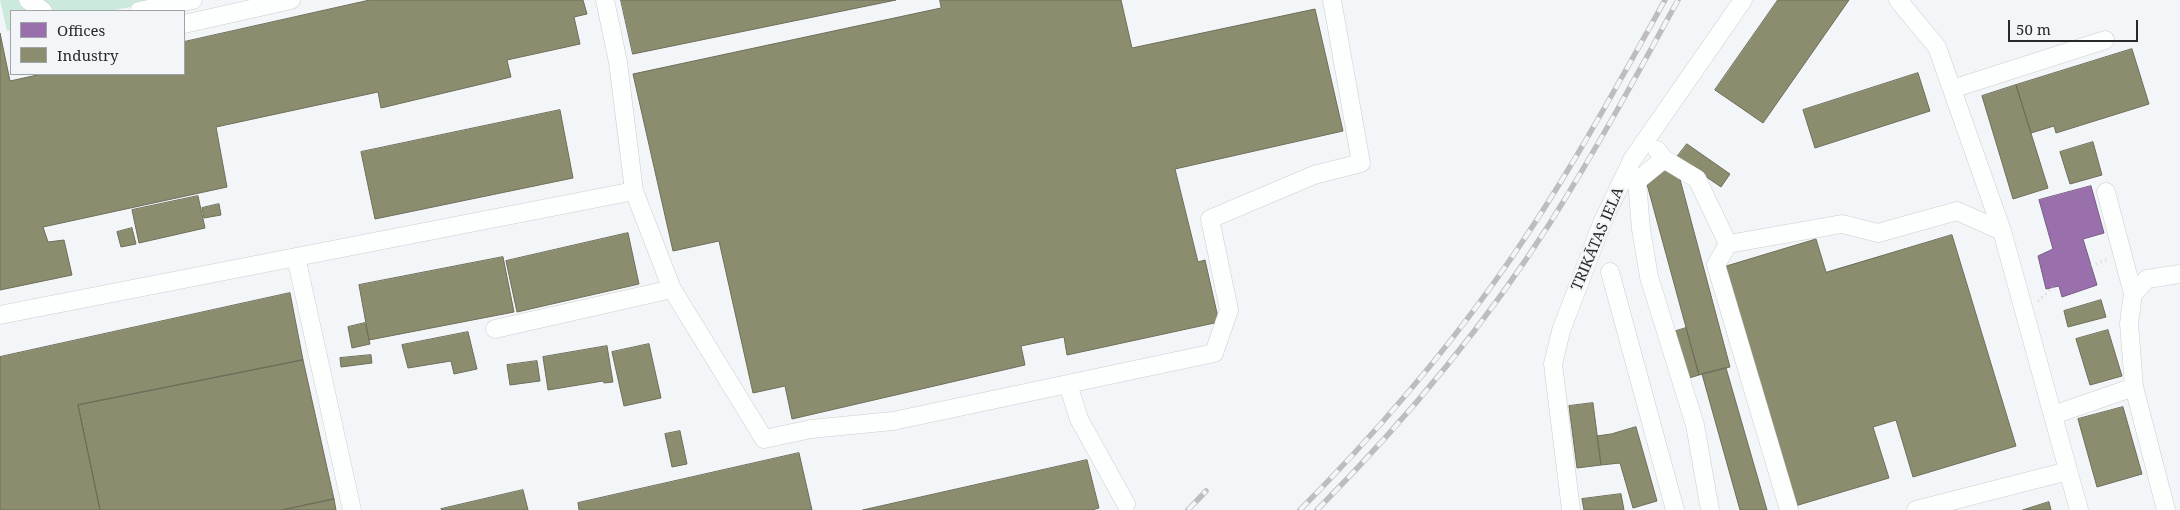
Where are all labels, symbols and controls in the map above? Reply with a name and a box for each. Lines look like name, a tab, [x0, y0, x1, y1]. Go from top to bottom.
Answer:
legend	[10, 10, 185, 75]
scale bar	[2010, 10, 2140, 42]
text: 50 m	[2016, 19, 2051, 39]
text: Offices	[57, 20, 105, 40]
text: Industry	[57, 45, 119, 65]
street label: TRIKĀTAS IELA	[1568, 185, 1628, 293]

